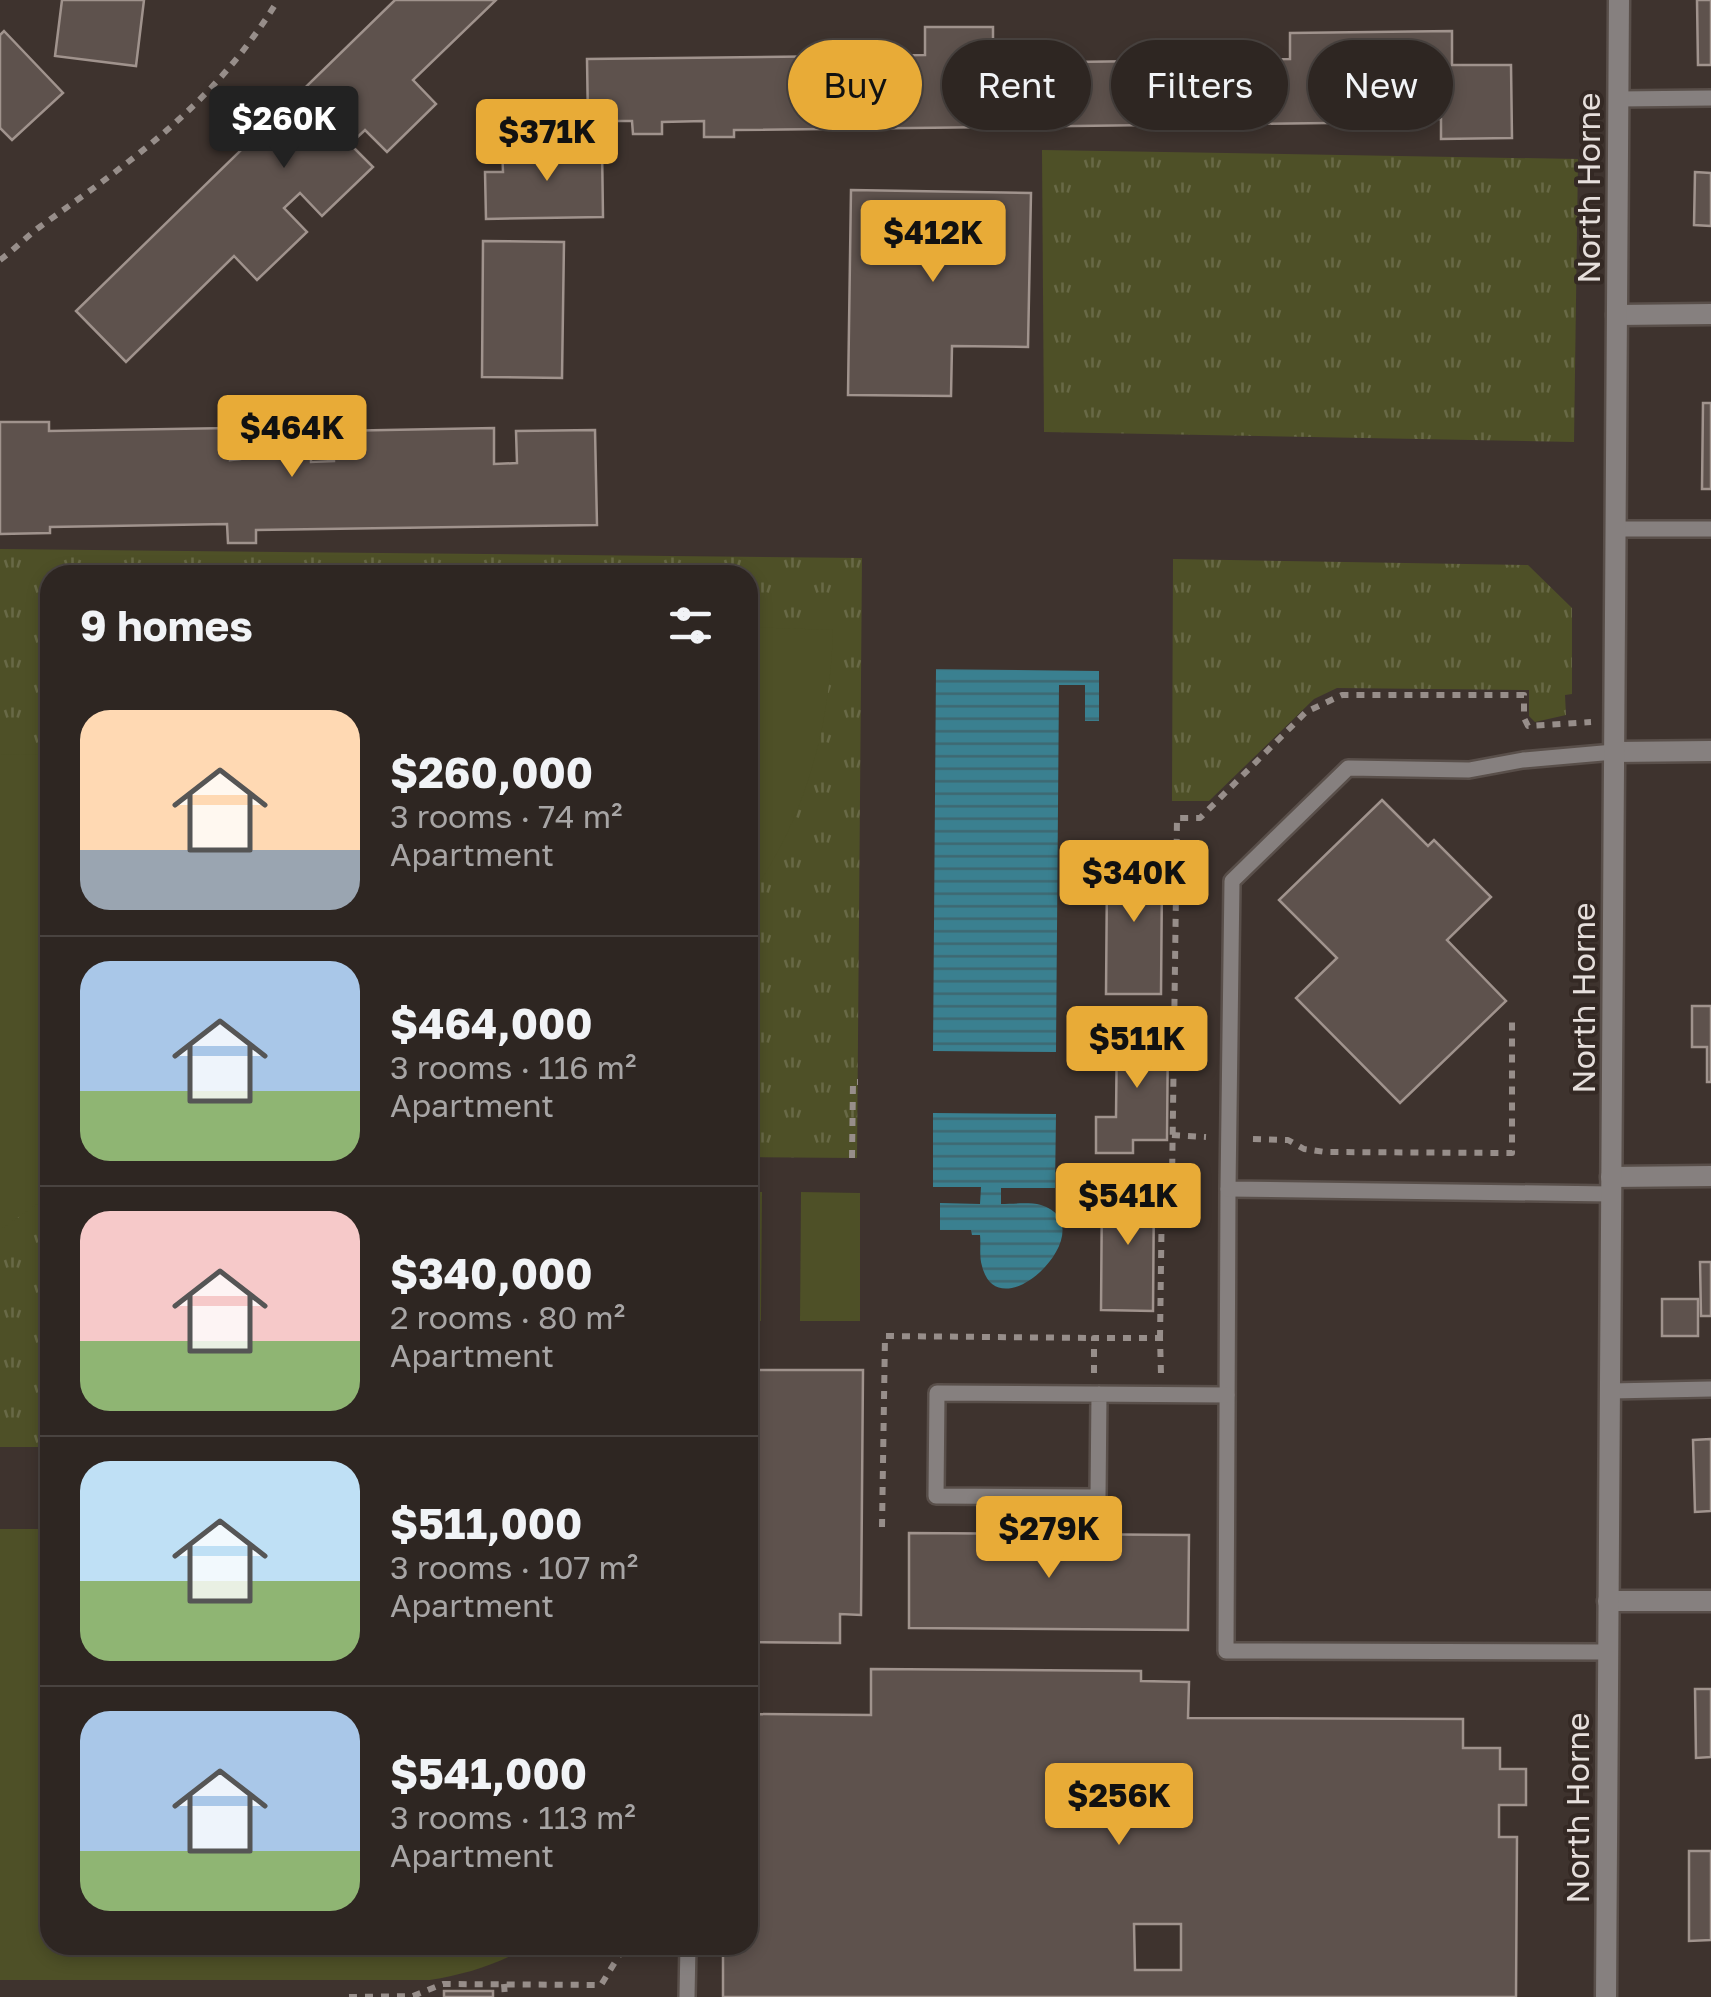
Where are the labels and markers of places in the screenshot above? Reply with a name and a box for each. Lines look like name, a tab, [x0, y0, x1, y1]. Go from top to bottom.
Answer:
pin: $260K	[214, 86, 354, 171]
pin: $371K	[477, 99, 617, 184]
pin: $412K	[863, 200, 1003, 285]
pin: $464K	[222, 395, 362, 480]
pin: $340K	[1064, 840, 1204, 925]
pin: $511K	[1067, 1006, 1207, 1091]
pin: $541K	[1058, 1163, 1198, 1248]
pin: $279K	[979, 1496, 1119, 1581]
pin: $256K	[1049, 1763, 1189, 1848]

